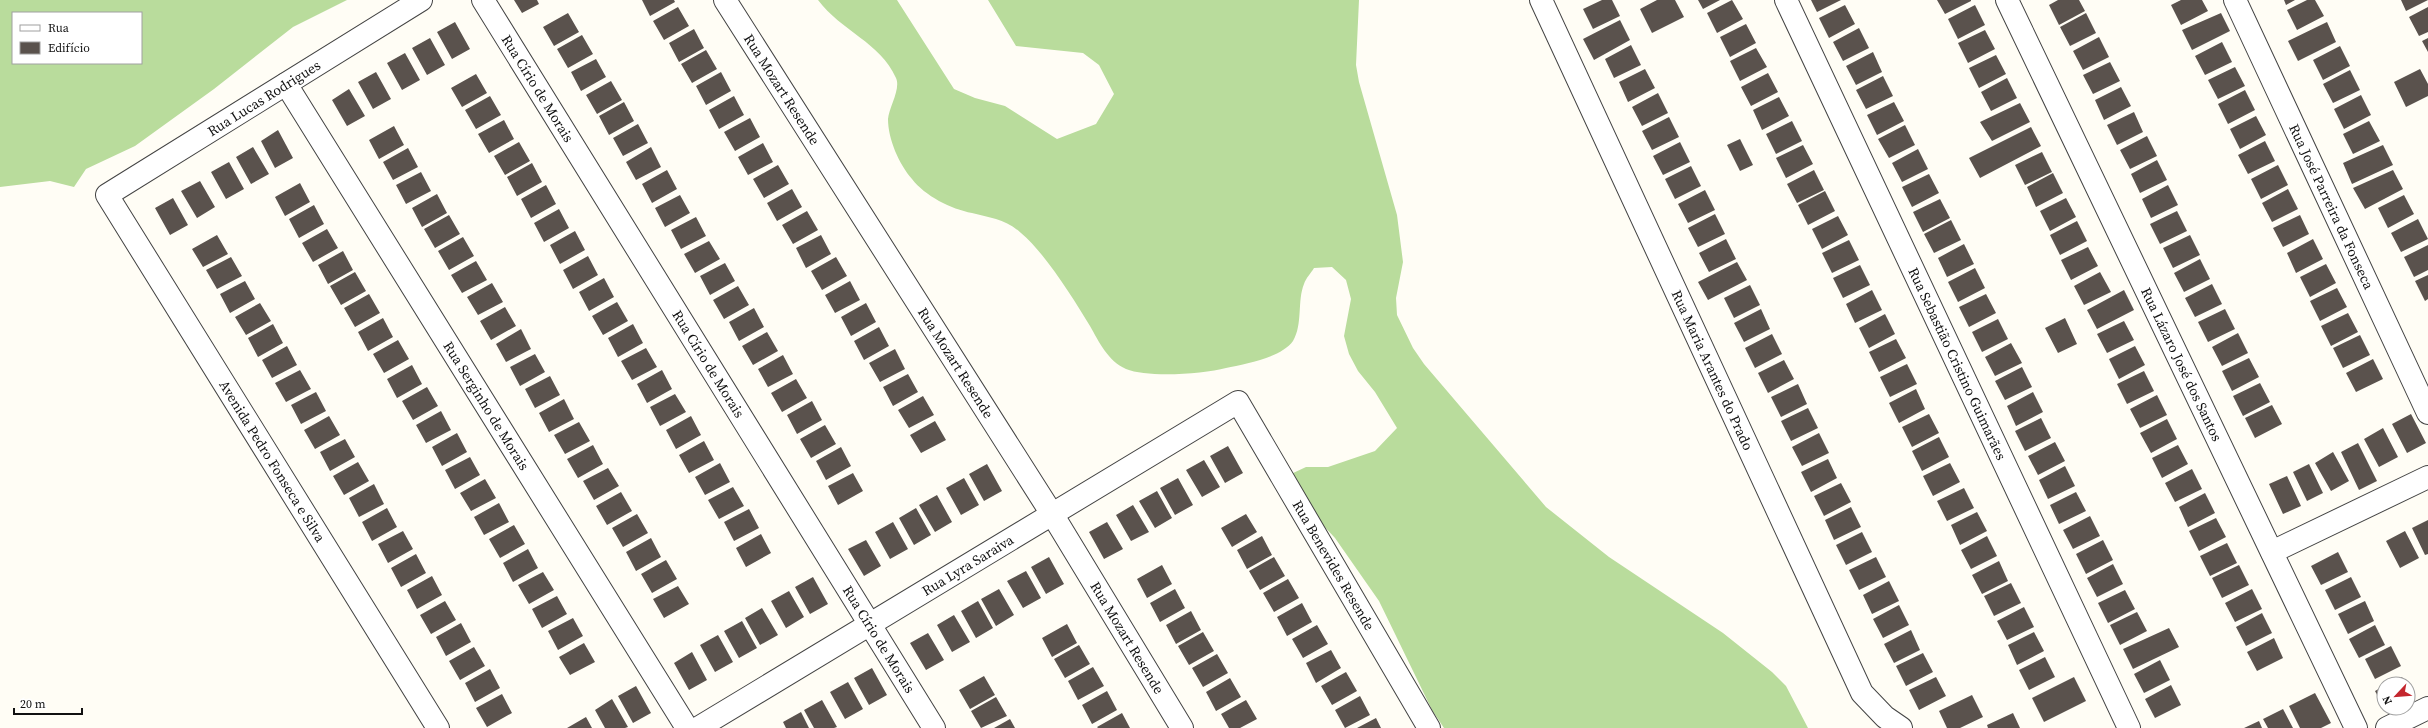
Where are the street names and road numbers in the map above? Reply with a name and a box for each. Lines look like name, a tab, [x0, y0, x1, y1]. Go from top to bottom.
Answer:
street label: Rua Mozart Resende	[739, 30, 825, 149]
street label: Rua Círio de Morais	[497, 31, 579, 146]
street label: Rua Lucas Rodrigues	[204, 55, 324, 141]
street label: Rua José Parreira da Fonseca	[2284, 121, 2379, 293]
street label: Rua Sebastião Cristino Guimarães	[1903, 264, 2011, 463]
street label: Rua Lázaro José dos Santos	[2136, 284, 2227, 445]
street label: Rua Maria Arantes do Prado	[1667, 287, 1758, 454]
street label: Rua Mozart Resende	[913, 303, 999, 422]
street label: Rua Círio de Morais	[667, 306, 749, 421]
street label: Rua Serginho de Morais	[439, 337, 534, 474]
street label: Avenida Pedro Fonseca e Silva	[214, 376, 331, 547]
street label: Rua Benevides Resende	[1288, 497, 1380, 634]
street label: Rua Lyra Saraiva	[918, 529, 1018, 601]
street label: Rua Mozart Resende	[1085, 578, 1169, 698]
street label: Rua Círio de Morais	[838, 582, 920, 697]

